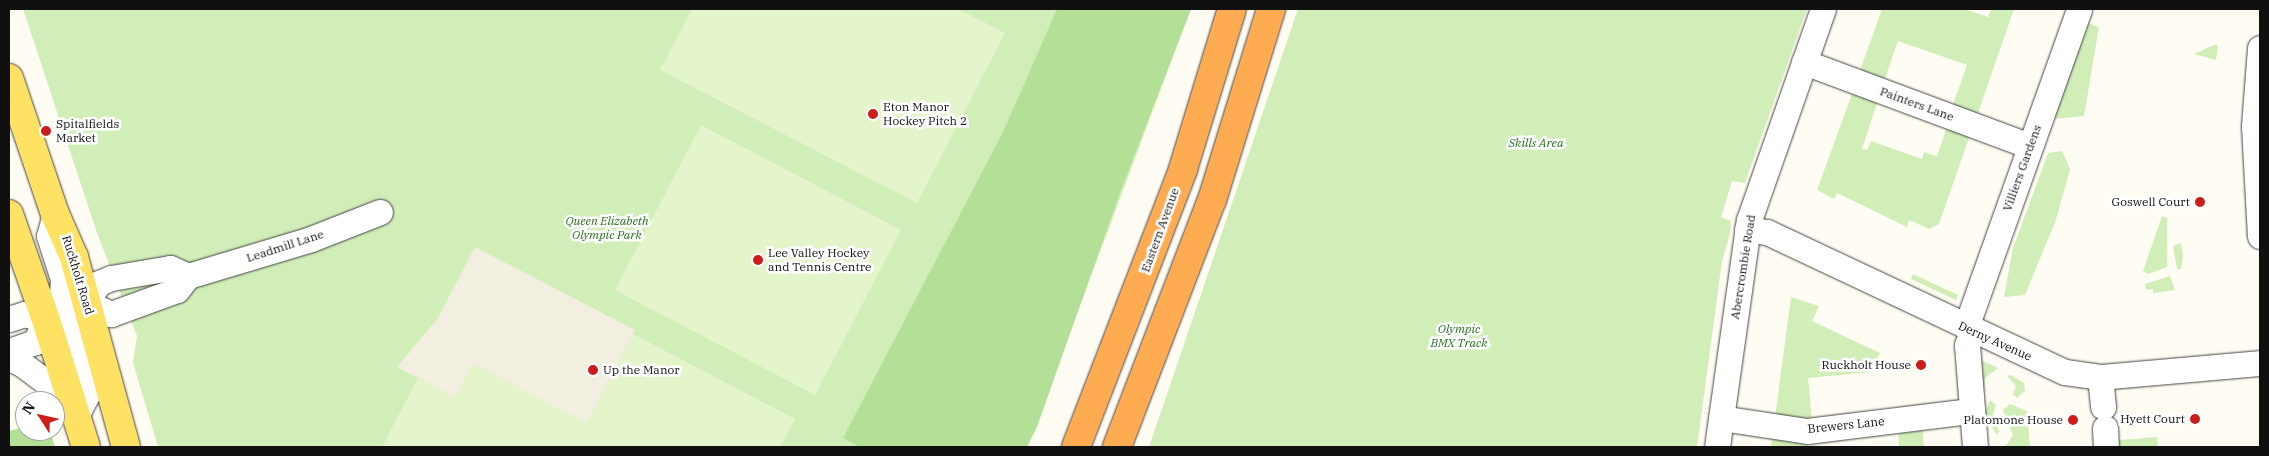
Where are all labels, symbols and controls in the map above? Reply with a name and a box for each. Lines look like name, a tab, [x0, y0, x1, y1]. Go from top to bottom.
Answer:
street label: Painters Lane	[1878, 84, 1956, 124]
place label: Eton Manor Hockey Pitch 2	[883, 100, 967, 128]
marker: Eton Manor Hockey Pitch 2	[867, 108, 879, 120]
place label: Spitalfields Market	[56, 117, 119, 145]
street label: Villiers Gardens	[2000, 123, 2044, 213]
marker: Spitalfields Market	[40, 125, 52, 137]
park label: Skills Area	[1509, 136, 1563, 150]
street label: Eastern Avenue	[1138, 186, 1182, 274]
place label: Goswell Court	[2112, 195, 2190, 209]
marker: Goswell Court	[2194, 196, 2206, 208]
park label: Queen Elizabeth Olympic Park	[565, 214, 649, 242]
street label: Abercrombie Road	[1728, 214, 1758, 320]
street label: Leadmill Lane	[244, 227, 326, 265]
street label: Ruckholt Road	[59, 234, 97, 316]
place label: Lee Valley Hockey and Tennis Centre	[768, 246, 872, 274]
marker: Lee Valley Hockey and Tennis Centre	[752, 254, 764, 266]
street label: Derny Avenue	[1956, 318, 2034, 364]
park label: Olympic BMX Track	[1430, 322, 1488, 350]
place label: Ruckholt House	[1822, 358, 1911, 372]
marker: Ruckholt House	[1915, 359, 1927, 371]
place label: Up the Manor	[603, 363, 680, 377]
marker: Up the Manor	[587, 364, 599, 376]
north arrow	[15, 391, 65, 441]
text: N	[18, 398, 39, 418]
place label: Hyett Court	[2120, 412, 2185, 426]
place label: Platomone House	[1963, 413, 2063, 427]
marker: Hyett Court	[2189, 413, 2201, 425]
street label: Brewers Lane	[1807, 414, 1885, 436]
marker: Platomone House	[2067, 414, 2079, 426]

